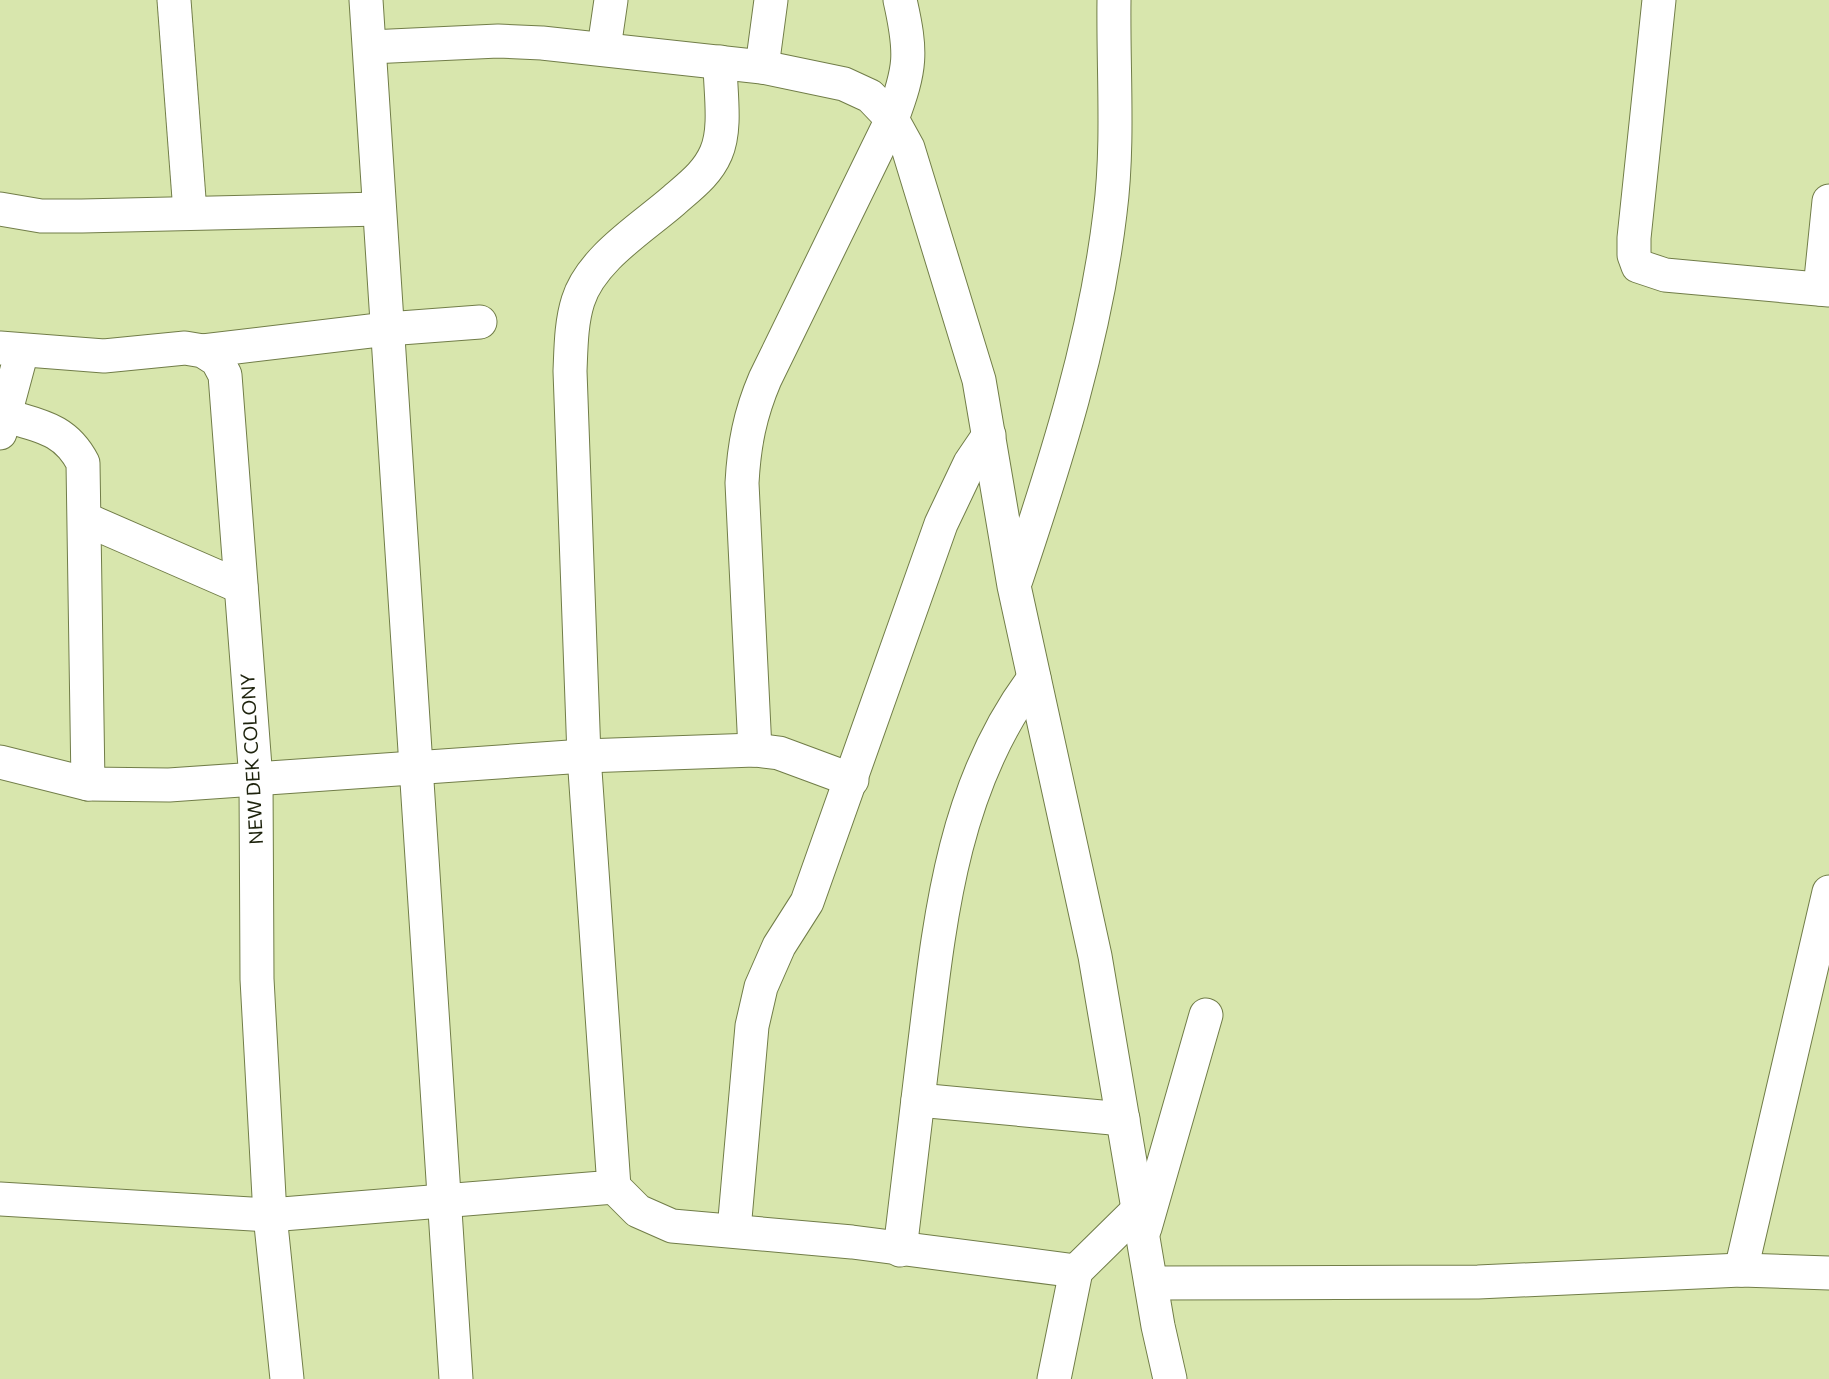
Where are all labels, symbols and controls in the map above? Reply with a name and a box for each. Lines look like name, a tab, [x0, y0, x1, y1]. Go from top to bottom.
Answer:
street label: NEW DEK COLONY	[235, 673, 267, 845]

